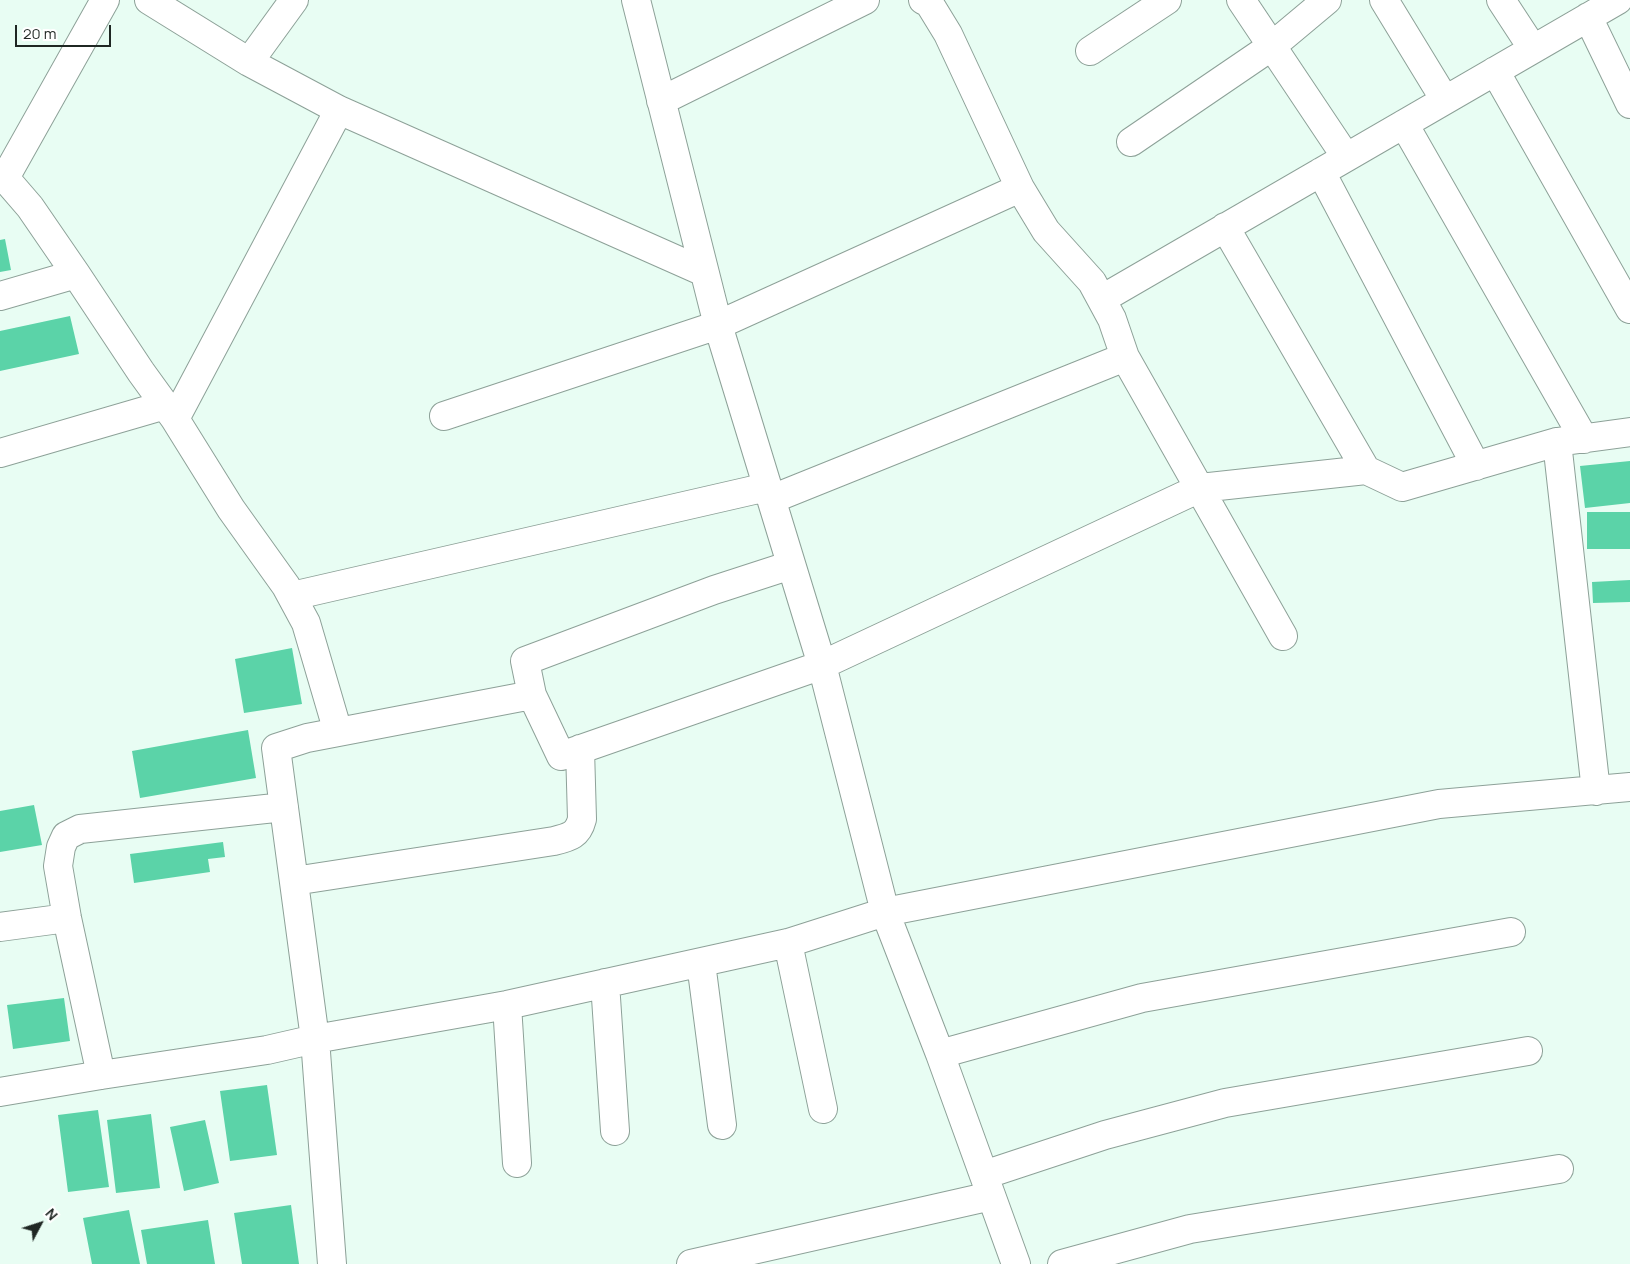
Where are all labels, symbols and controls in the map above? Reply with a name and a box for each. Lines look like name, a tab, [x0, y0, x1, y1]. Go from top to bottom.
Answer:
scale bar	[18, 15, 114, 47]
text: 20 m	[23, 23, 56, 44]
north arrow	[15, 1199, 65, 1249]
text: N	[41, 1204, 62, 1224]

